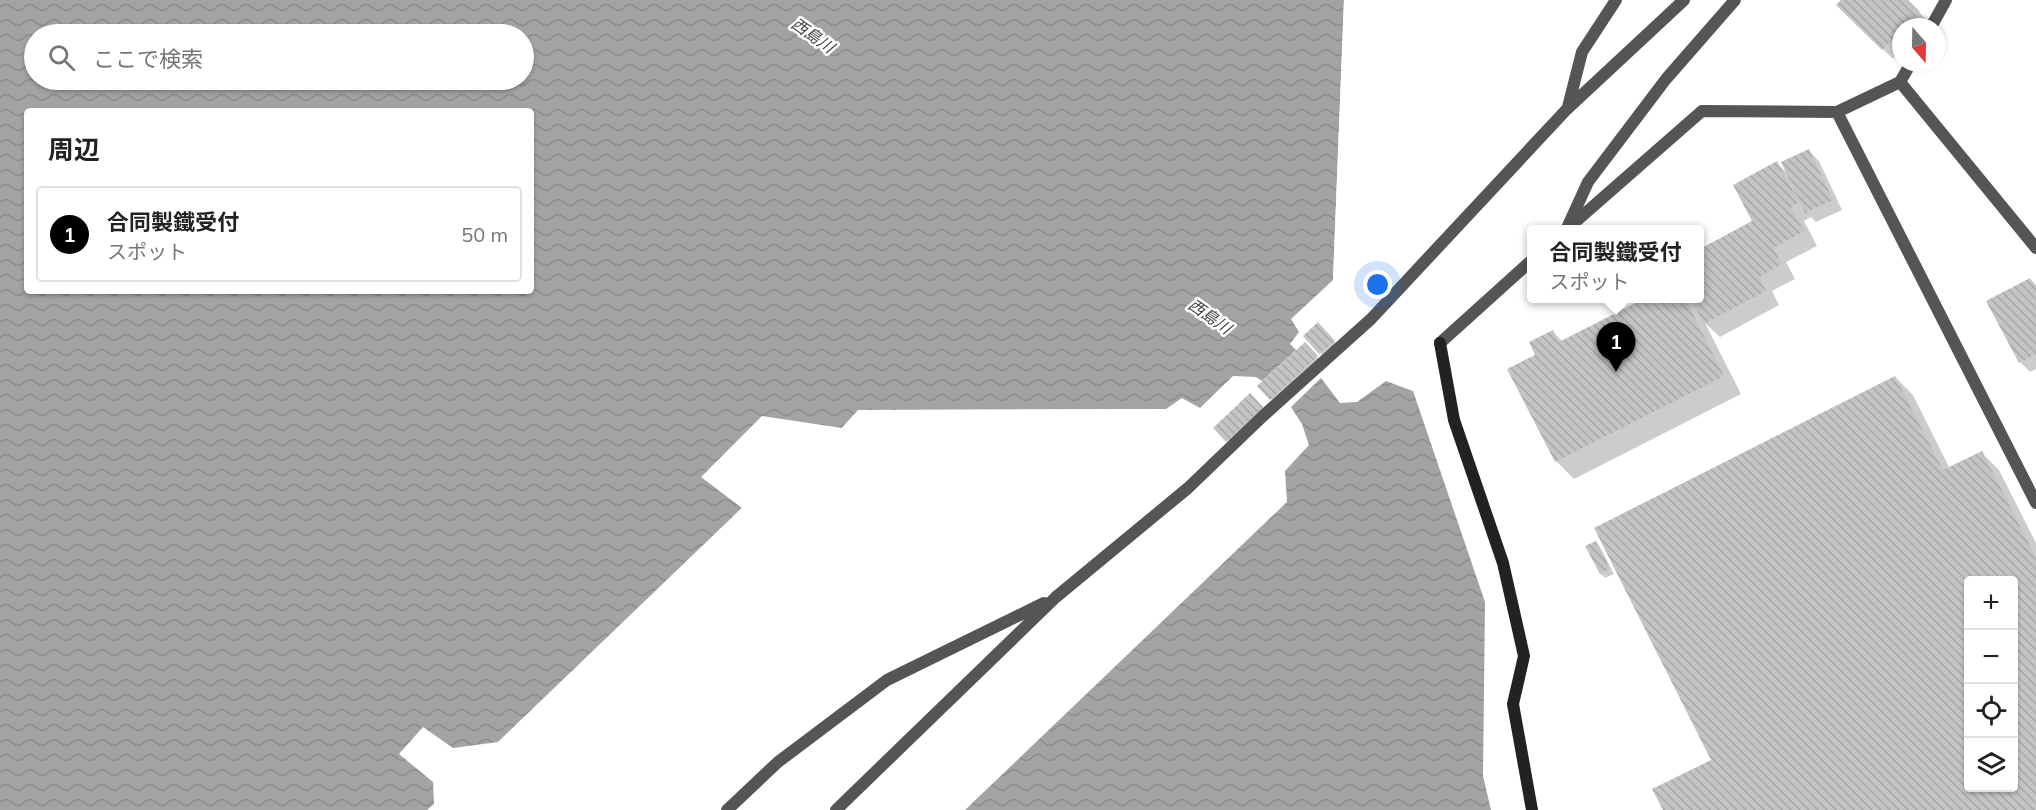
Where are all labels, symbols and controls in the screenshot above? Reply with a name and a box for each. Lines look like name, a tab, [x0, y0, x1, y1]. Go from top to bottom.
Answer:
water label: 西島川	[788, 13, 840, 58]
north arrow	[1892, 18, 1946, 72]
search box	[24, 24, 534, 90]
icon: search	[45, 41, 78, 74]
text: ここで検索	[93, 45, 203, 73]
text: 周辺	[48, 133, 100, 166]
text: 合同製鐵受付	[107, 208, 239, 236]
text: 1	[64, 222, 76, 247]
text: 50 m	[461, 222, 508, 247]
popup	[1527, 225, 1704, 303]
text: 合同製鐵受付	[1549, 238, 1682, 266]
text: スポット	[107, 239, 187, 264]
text: スポット	[1549, 269, 1629, 294]
your location	[1363, 270, 1392, 299]
water label: 西島川	[1185, 294, 1237, 339]
pin: 1	[1596, 322, 1636, 372]
map controls	[1964, 576, 2018, 792]
button: +	[1964, 576, 2018, 630]
button: −	[1964, 630, 2018, 684]
button: locate	[1964, 684, 2018, 738]
button: layers	[1964, 738, 2018, 792]

